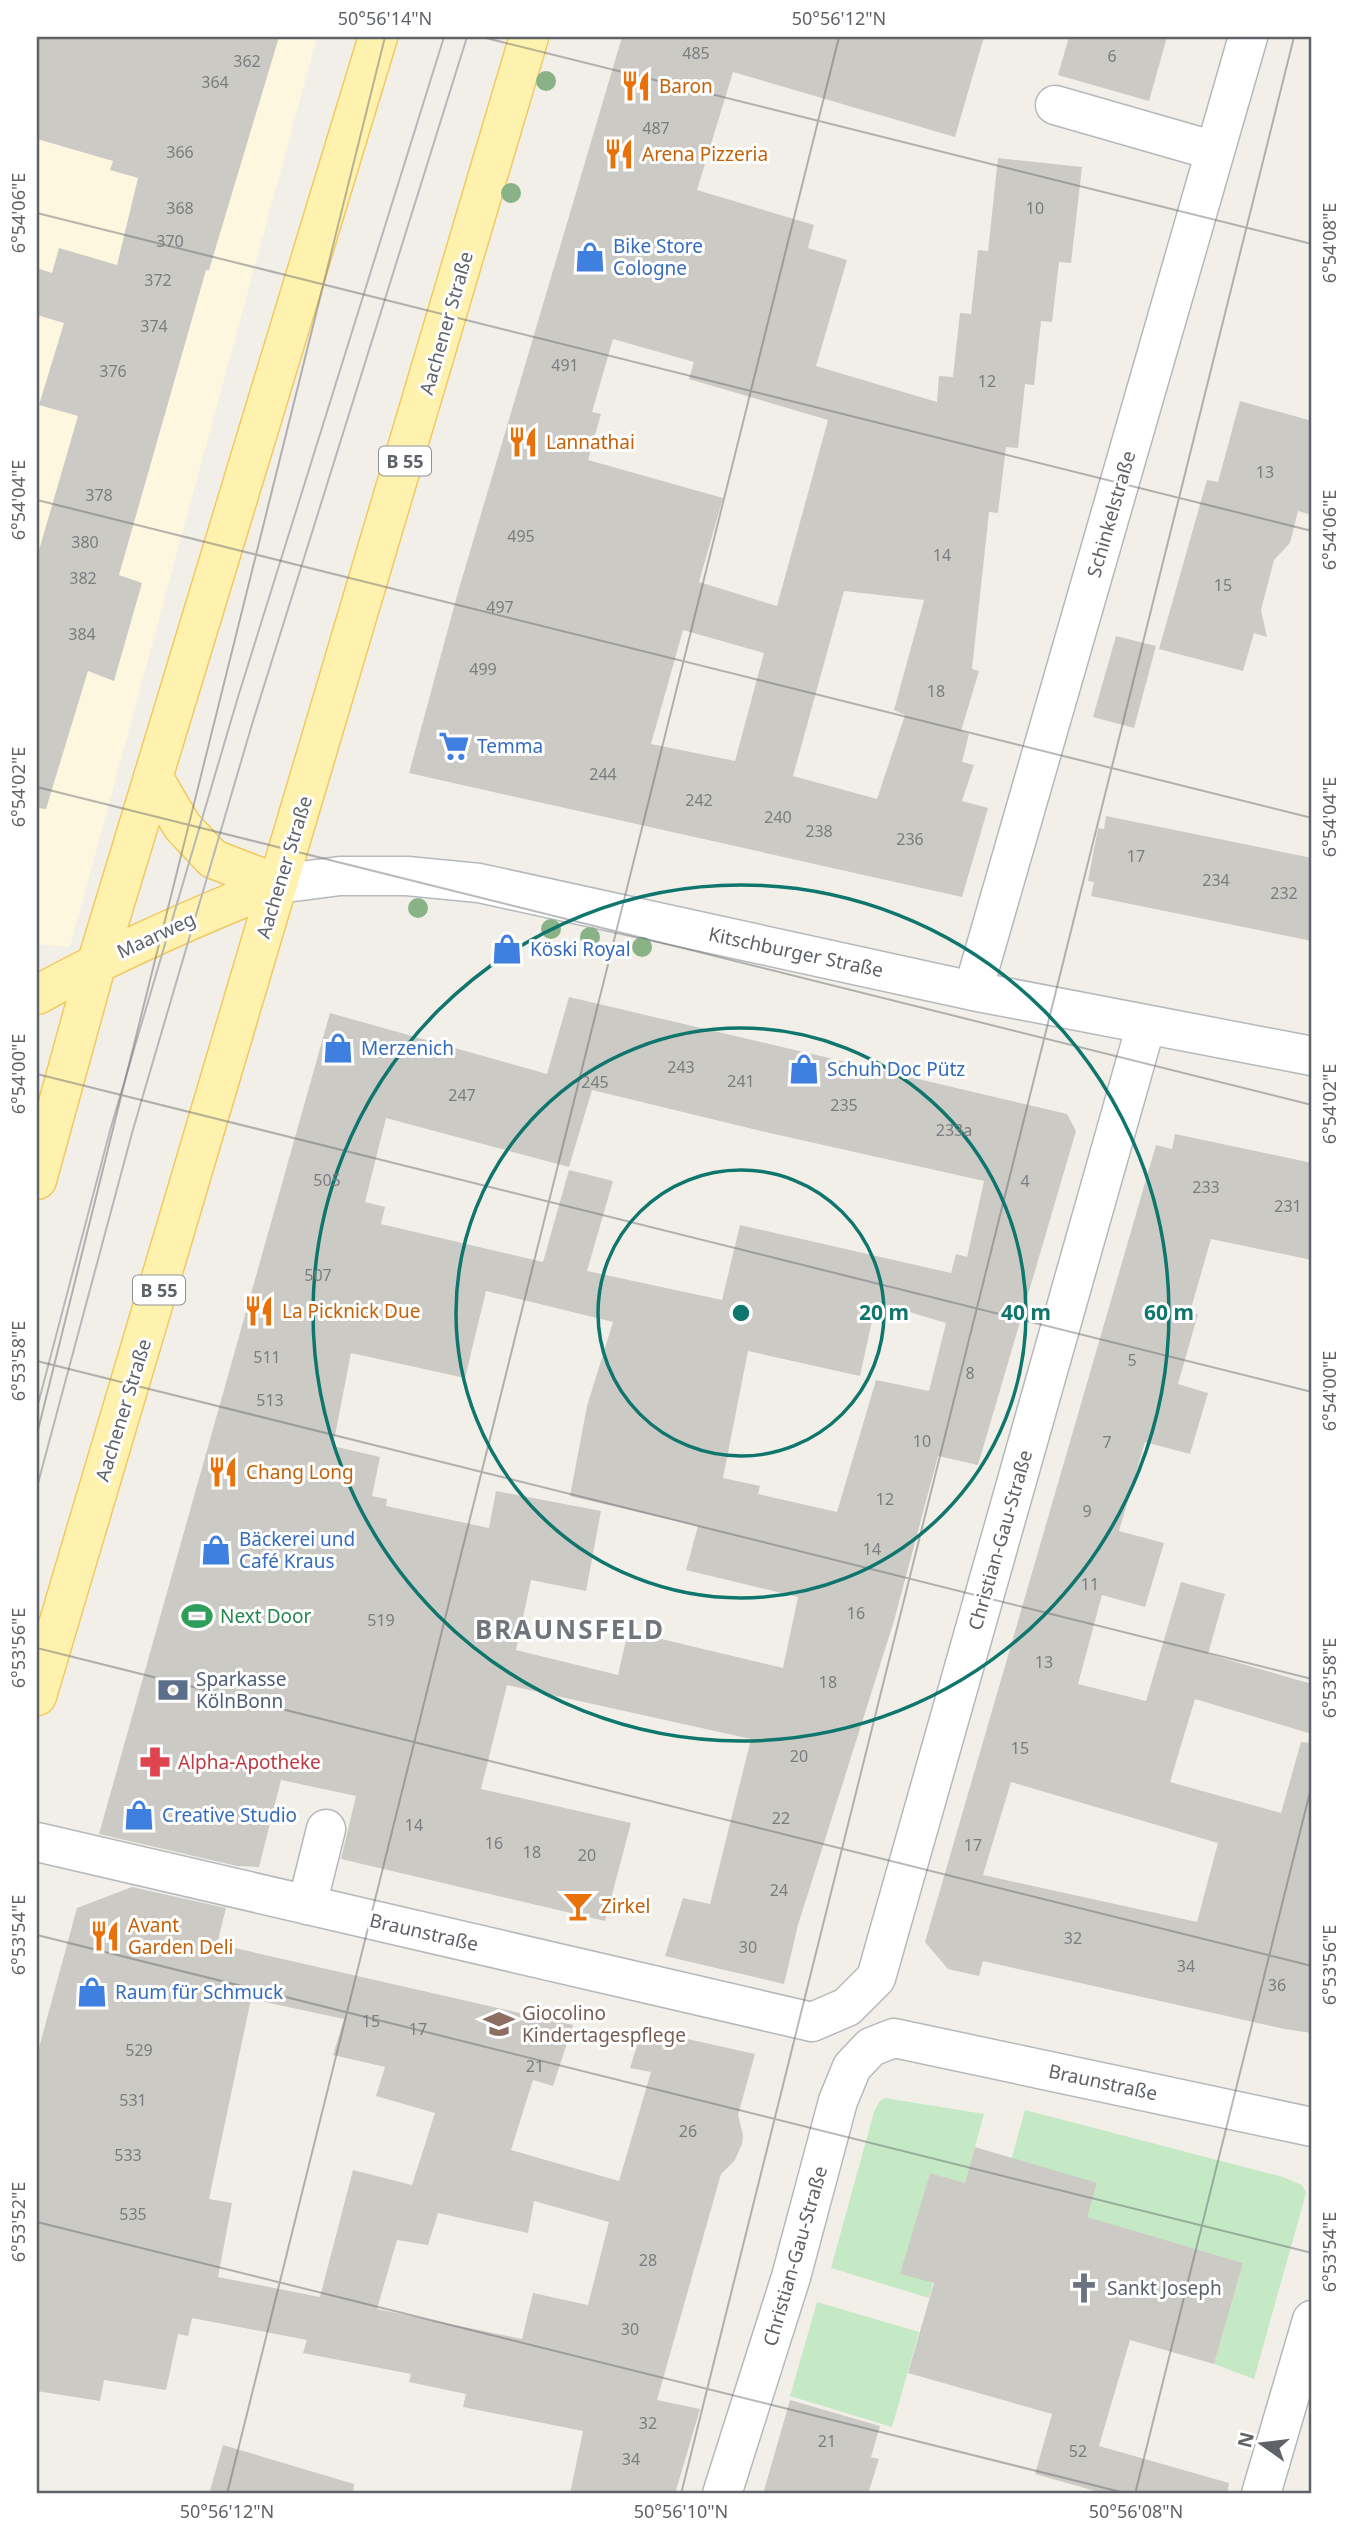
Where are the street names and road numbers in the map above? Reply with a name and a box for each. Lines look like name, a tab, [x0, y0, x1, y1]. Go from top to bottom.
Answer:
street label: Aachener Straße	[413, 248, 479, 398]
road number: B 55	[379, 447, 431, 476]
street label: Schinkelstraße	[1081, 448, 1141, 580]
street label: Aachener Straße	[250, 793, 318, 941]
street label: Maarweg	[113, 906, 199, 964]
street label: Kitschburger Straße	[706, 921, 886, 983]
road number: B 55	[133, 1275, 185, 1304]
street label: Aachener Straße	[89, 1336, 157, 1484]
street label: Christian-Gau-Straße	[962, 1447, 1038, 1633]
street label: Braunstraße	[367, 1907, 481, 1957]
street label: Braunstraße	[1046, 2058, 1160, 2106]
street label: Christian-Gau-Straße	[757, 2163, 833, 2349]

